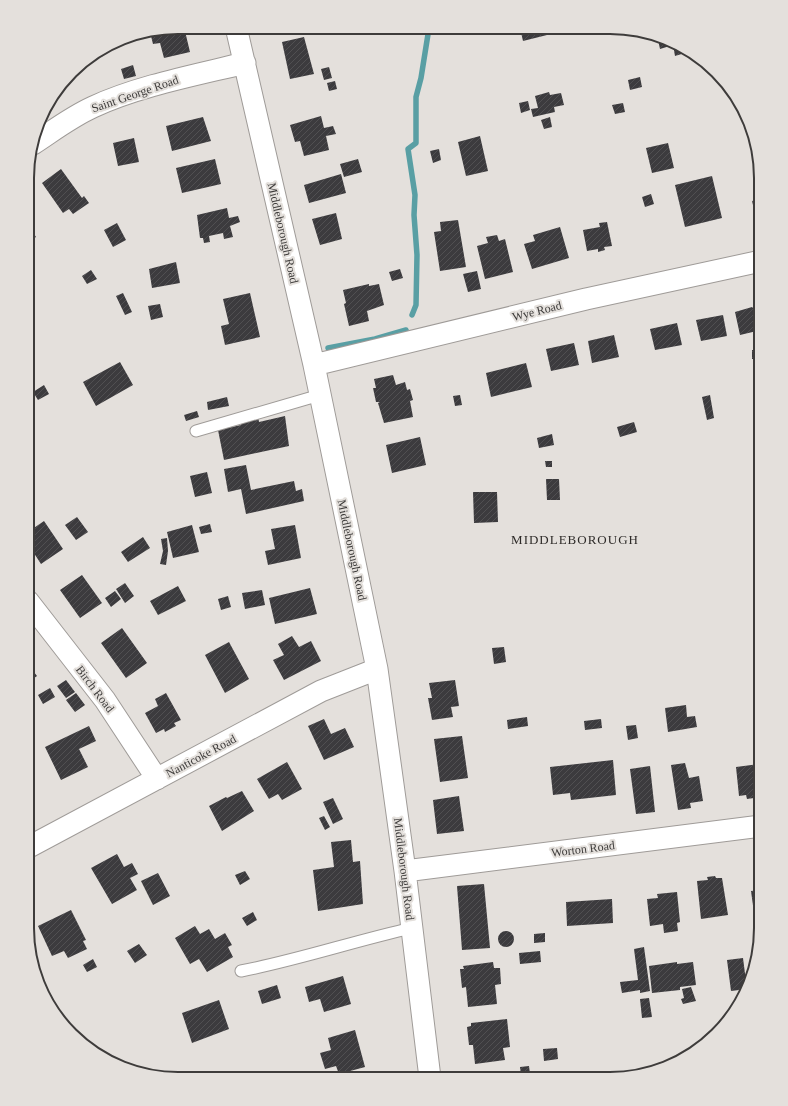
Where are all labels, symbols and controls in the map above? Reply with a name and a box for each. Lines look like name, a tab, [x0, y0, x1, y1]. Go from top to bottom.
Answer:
street label: Saint George Road	[90, 73, 180, 115]
street label: Middleborough Road	[265, 181, 301, 285]
street label: Wye Road	[511, 298, 563, 324]
street label: Middleborough Road	[334, 498, 370, 602]
district label: MIDDLEBOROUGH	[511, 532, 639, 547]
street label: Birch Road	[73, 663, 117, 715]
street label: Nanticoke Road	[163, 732, 239, 780]
street label: Middleborough Road	[391, 817, 417, 921]
street label: Worton Road	[550, 838, 616, 860]

